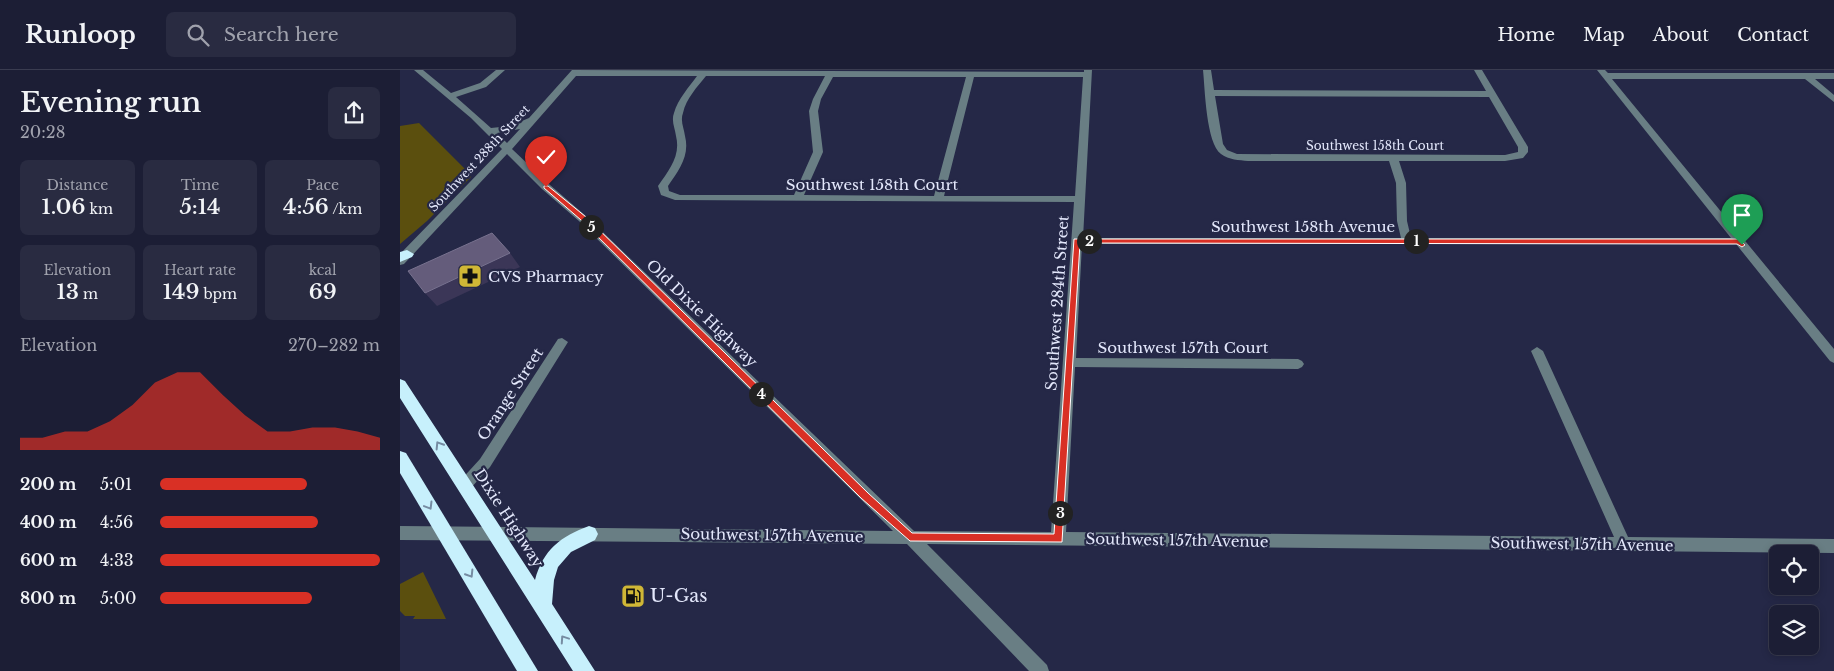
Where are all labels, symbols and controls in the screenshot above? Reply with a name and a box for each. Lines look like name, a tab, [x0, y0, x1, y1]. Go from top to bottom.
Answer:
search box	[166, 12, 516, 57]
text: Runloop	[25, 20, 136, 49]
icon: search	[184, 21, 212, 49]
text: Search here	[224, 23, 339, 46]
text: Home	[1497, 24, 1555, 46]
text: Map	[1583, 24, 1625, 46]
text: About	[1653, 24, 1709, 46]
text: Contact	[1737, 24, 1809, 46]
text: Evening run	[20, 85, 201, 120]
button: share	[328, 87, 380, 139]
street label: Southwest 288th Street	[426, 101, 533, 215]
text: 20:28	[20, 122, 65, 142]
pin	[525, 136, 567, 187]
street label: Southwest 158th Court	[1306, 138, 1444, 153]
icon: check	[532, 143, 560, 171]
street label: Southwest 158th Court	[786, 175, 959, 194]
text: Distance	[46, 176, 108, 194]
text: Time	[181, 176, 219, 194]
text: Pace	[306, 176, 339, 194]
text: 1.06	[42, 194, 85, 220]
text: 5:14	[180, 194, 220, 220]
text: 4:56	[283, 194, 329, 220]
pin	[1721, 194, 1763, 245]
text: km	[85, 200, 113, 218]
text: /km	[329, 200, 362, 218]
icon: arrive	[1728, 201, 1756, 229]
pin: 5	[578, 214, 604, 240]
street label: Southwest 284th Street	[1041, 214, 1073, 391]
street label: Southwest 158th Avenue	[1211, 217, 1395, 236]
text: 5	[587, 218, 596, 236]
pin: 2	[1076, 228, 1102, 254]
pin: 1	[1404, 228, 1428, 254]
text: 2	[1085, 232, 1094, 250]
text: 1	[1413, 232, 1420, 250]
street label: Old Dixie Highway	[643, 255, 762, 371]
text: Elevation	[44, 261, 111, 279]
text: Heart rate	[164, 261, 236, 279]
text: kcal	[309, 261, 337, 279]
pharmacy icon: CVS Pharmacy	[457, 263, 483, 289]
place label: CVS Pharmacy	[488, 267, 604, 286]
text: 13	[57, 279, 79, 305]
text: 149	[163, 279, 199, 305]
text: 69	[309, 279, 337, 305]
text: m	[79, 285, 98, 303]
text: bpm	[199, 285, 237, 303]
text: Elevation	[20, 335, 97, 355]
text: 270–282 m	[288, 335, 380, 355]
street label: Southwest 157th Court	[1098, 338, 1269, 357]
street label: Orange Street	[473, 344, 547, 444]
pin: 4	[748, 382, 774, 406]
text: 4	[757, 385, 766, 403]
one-way arrow	[435, 441, 445, 450]
street label: Dixie Highway	[470, 465, 548, 571]
text: 200 m	[20, 474, 77, 494]
text: 5:01	[100, 474, 132, 494]
pin: 3	[1048, 500, 1072, 526]
one-way arrow	[422, 501, 432, 510]
text: 3	[1056, 504, 1065, 522]
text: 400 m	[20, 512, 77, 532]
text: 4:56	[100, 512, 133, 532]
street label: Southwest 157th Avenue	[681, 524, 863, 546]
street label: Southwest 157th Avenue	[1086, 529, 1268, 551]
street label: Southwest 157th Avenue	[1491, 533, 1673, 555]
map controls	[1769, 545, 1819, 655]
button: locate	[1769, 545, 1819, 595]
text: 600 m	[20, 550, 77, 570]
text: 4:33	[100, 550, 134, 570]
one-way arrow	[464, 569, 473, 578]
fuel station icon: U-Gas	[620, 583, 646, 609]
place label: U-Gas	[650, 585, 707, 607]
text: 800 m	[20, 588, 76, 608]
text: 5:00	[100, 588, 137, 608]
button: layers	[1769, 605, 1819, 655]
one-way arrow	[561, 635, 570, 645]

